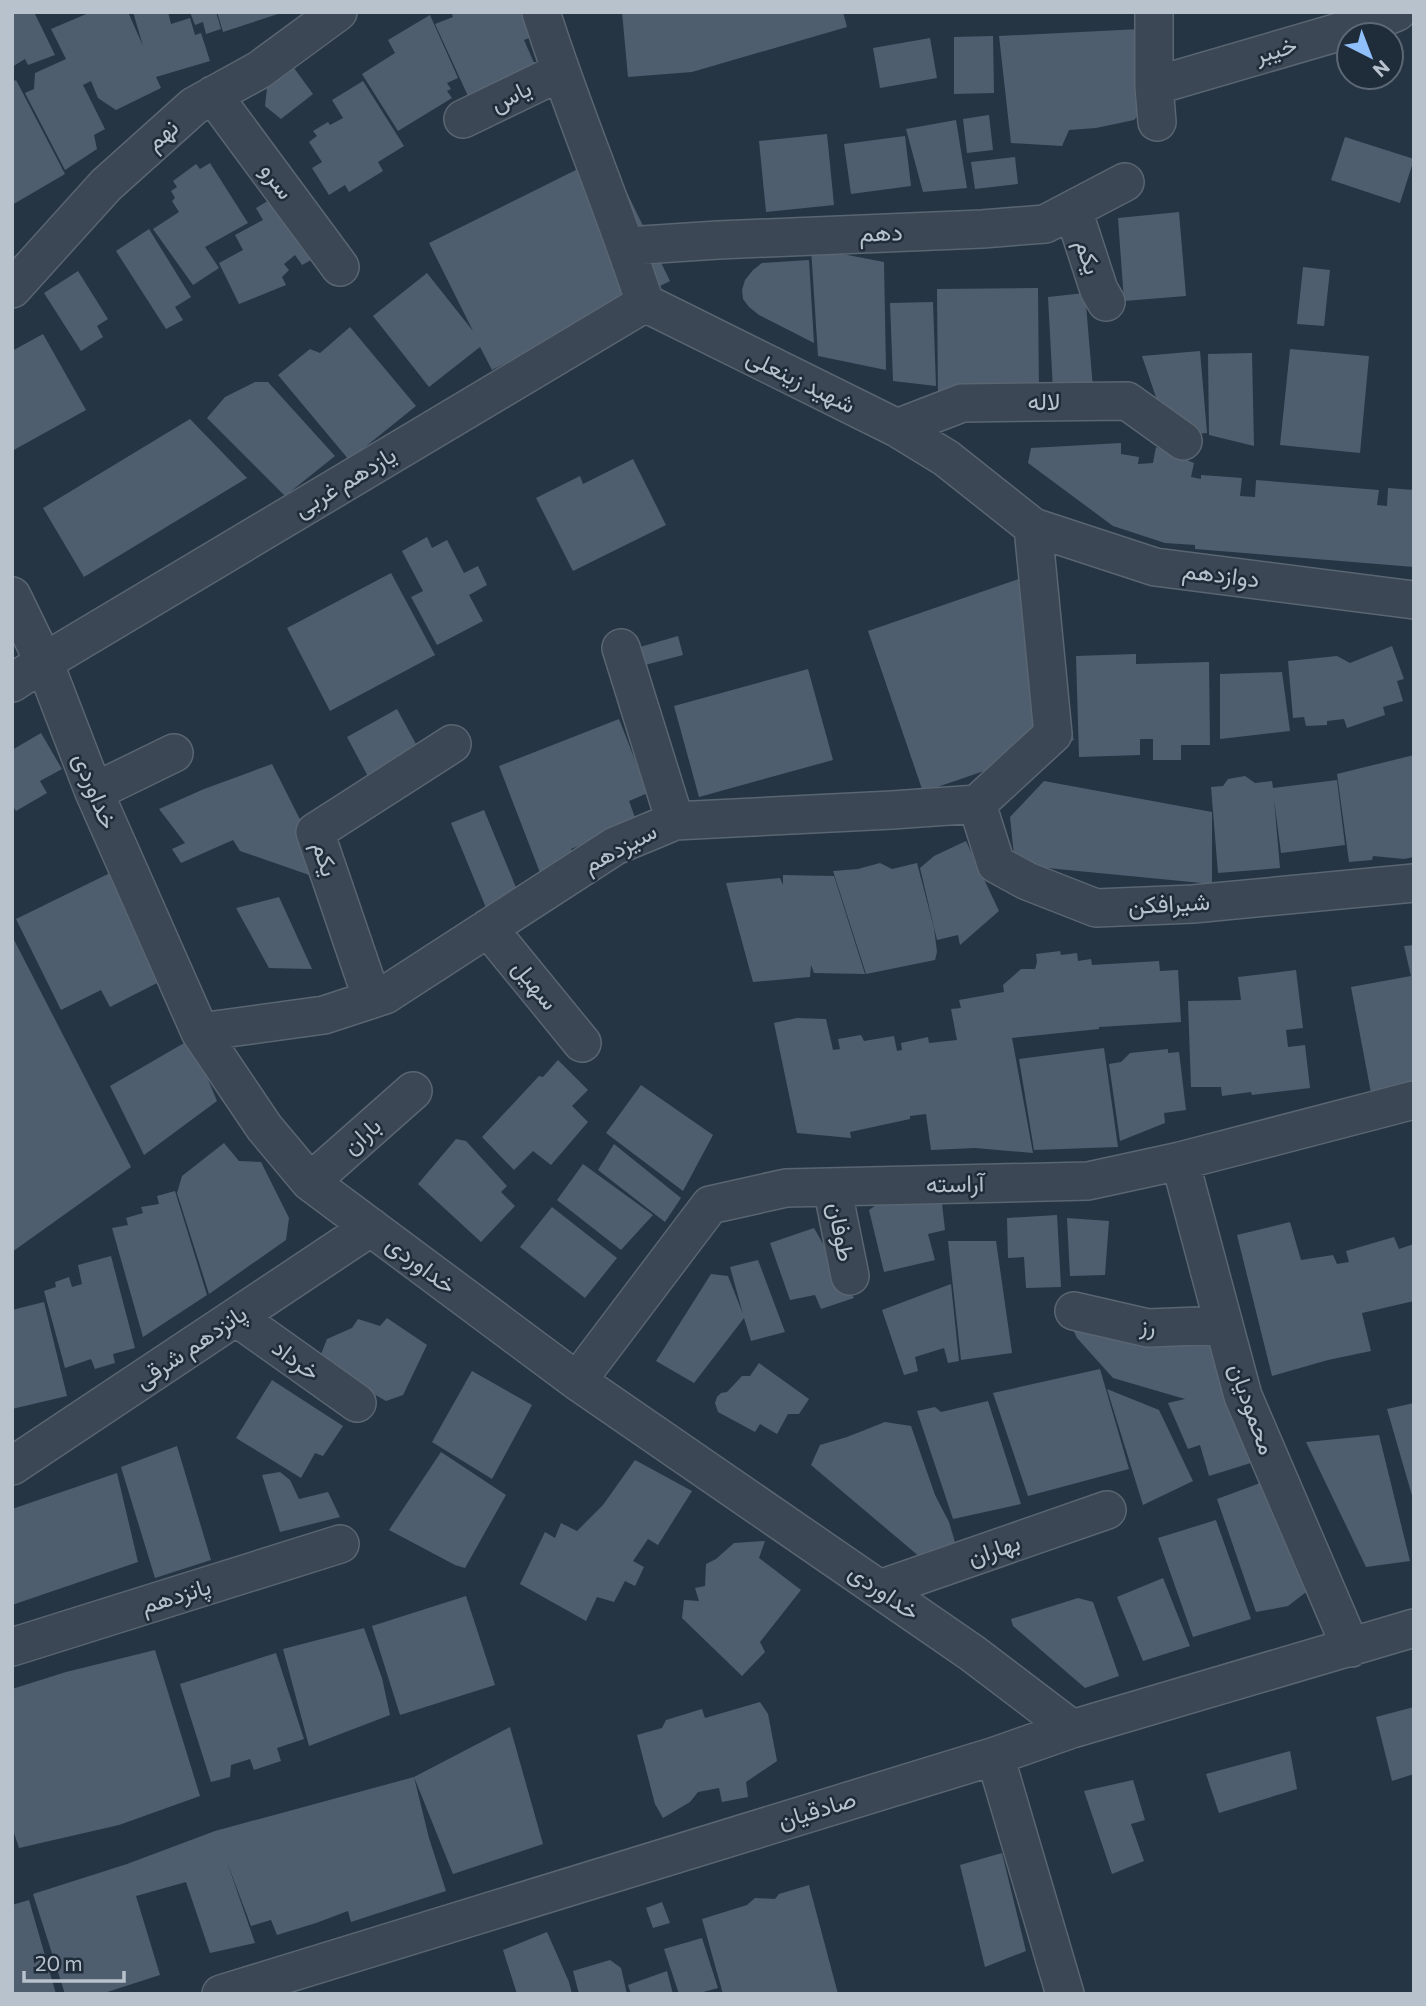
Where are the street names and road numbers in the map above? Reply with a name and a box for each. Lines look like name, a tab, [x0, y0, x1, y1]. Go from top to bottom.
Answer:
street label: خیبر	[1250, 29, 1301, 71]
street label: یاس	[485, 72, 536, 118]
street label: نهم	[139, 112, 185, 158]
street label: سرو	[254, 156, 301, 205]
street label: دهم	[859, 216, 903, 250]
street label: یکم	[1067, 235, 1109, 279]
street label: شهید زینعلی	[742, 341, 861, 420]
street label: لاله	[1028, 386, 1061, 415]
street label: یازدهم غربی	[288, 439, 402, 525]
street label: دوازدهم	[1181, 554, 1261, 596]
street label: خداوردی	[66, 748, 125, 834]
street label: سیزدهم	[578, 815, 662, 881]
street label: یکم	[305, 838, 345, 880]
street label: شیرافکن	[1127, 886, 1211, 921]
street label: سهیل	[506, 953, 565, 1016]
street label: باران	[336, 1110, 388, 1161]
street label: آراسته	[926, 1167, 987, 1200]
street label: طوفان	[821, 1200, 862, 1264]
street label: خداوردی	[380, 1228, 463, 1301]
street label: پانزدهم شرقی	[129, 1298, 253, 1396]
street label: رز	[1138, 1309, 1157, 1342]
street label: خرداد	[266, 1332, 326, 1387]
street label: محمودیان	[1222, 1359, 1283, 1459]
street label: بهاران	[963, 1526, 1024, 1573]
street label: خداوردی	[843, 1556, 926, 1627]
street label: پانزدهم	[137, 1570, 215, 1622]
street label: صادقیان	[774, 1783, 859, 1835]

